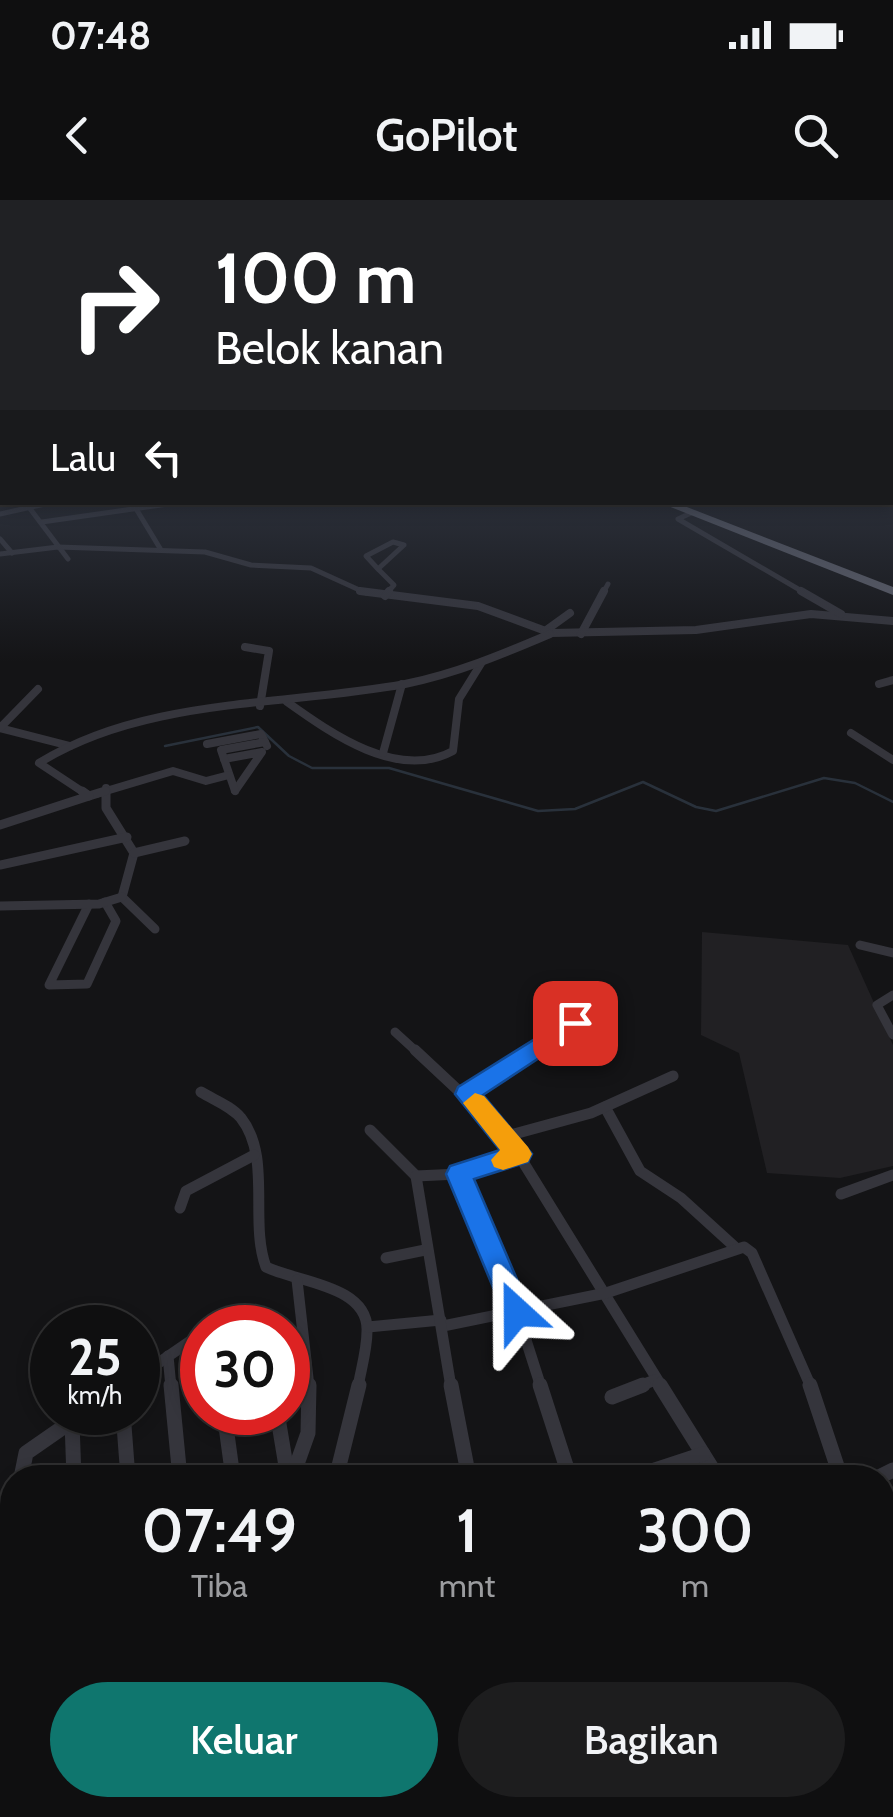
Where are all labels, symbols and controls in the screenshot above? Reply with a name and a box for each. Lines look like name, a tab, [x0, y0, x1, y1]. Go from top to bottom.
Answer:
text: 07:48	[50, 12, 151, 59]
icon: back	[50, 108, 105, 163]
text: GoPilot	[375, 108, 518, 162]
icon: search	[788, 108, 843, 163]
text: 100 m	[215, 235, 416, 321]
icon: right	[50, 240, 180, 370]
text: Belok kanan	[215, 321, 444, 375]
icon: left	[136, 430, 191, 485]
text: Lalu	[50, 434, 116, 481]
pin	[533, 981, 618, 1066]
icon: arrive	[548, 996, 603, 1051]
position arrow	[465, 1260, 569, 1364]
speed limit sign: 30	[180, 1305, 310, 1435]
text: 25	[68, 1327, 122, 1388]
text: km/h	[68, 1380, 122, 1410]
text: 07:49	[142, 1494, 297, 1567]
text: 1	[456, 1494, 478, 1567]
text: 300	[637, 1494, 753, 1567]
text: Tiba	[191, 1566, 248, 1605]
text: mnt	[439, 1566, 495, 1605]
text: m	[681, 1566, 709, 1605]
button: Keluar	[50, 1682, 438, 1797]
button: Bagikan	[458, 1682, 845, 1797]

